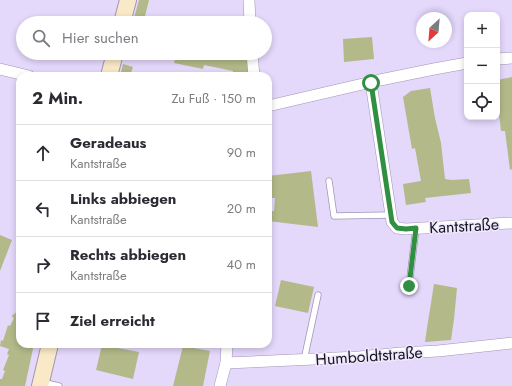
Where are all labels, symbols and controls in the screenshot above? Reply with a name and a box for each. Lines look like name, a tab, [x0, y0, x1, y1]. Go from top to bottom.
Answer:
north arrow	[416, 12, 452, 48]
map controls	[464, 12, 500, 120]
button: +	[464, 12, 500, 48]
search box	[16, 16, 272, 60]
icon: search	[30, 27, 52, 49]
text: Hier suchen	[62, 27, 139, 49]
button: −	[464, 48, 500, 84]
route start	[362, 74, 380, 92]
button: locate	[464, 84, 500, 120]
text: 2 Min.	[32, 86, 83, 110]
text: Zu Fuß · 150 m	[171, 89, 256, 108]
text: Geradeaus	[70, 132, 146, 154]
icon: ahead	[32, 142, 54, 164]
text: 90 m	[227, 143, 256, 162]
text: Kantstraße	[70, 154, 127, 173]
text: Links abbiegen	[70, 188, 176, 210]
icon: left	[32, 198, 54, 220]
text: 20 m	[227, 199, 256, 218]
text: Kantstraße	[70, 210, 127, 229]
street label: Kantstraße	[429, 213, 499, 239]
text: Rechts abbiegen	[70, 244, 186, 266]
icon: right	[32, 254, 54, 276]
text: 40 m	[227, 255, 256, 274]
text: Kantstraße	[70, 266, 127, 285]
route end	[400, 277, 418, 295]
icon: arrive	[32, 310, 54, 332]
text: Ziel erreicht	[70, 310, 155, 332]
street label: Humboldtstraße	[315, 341, 423, 371]

